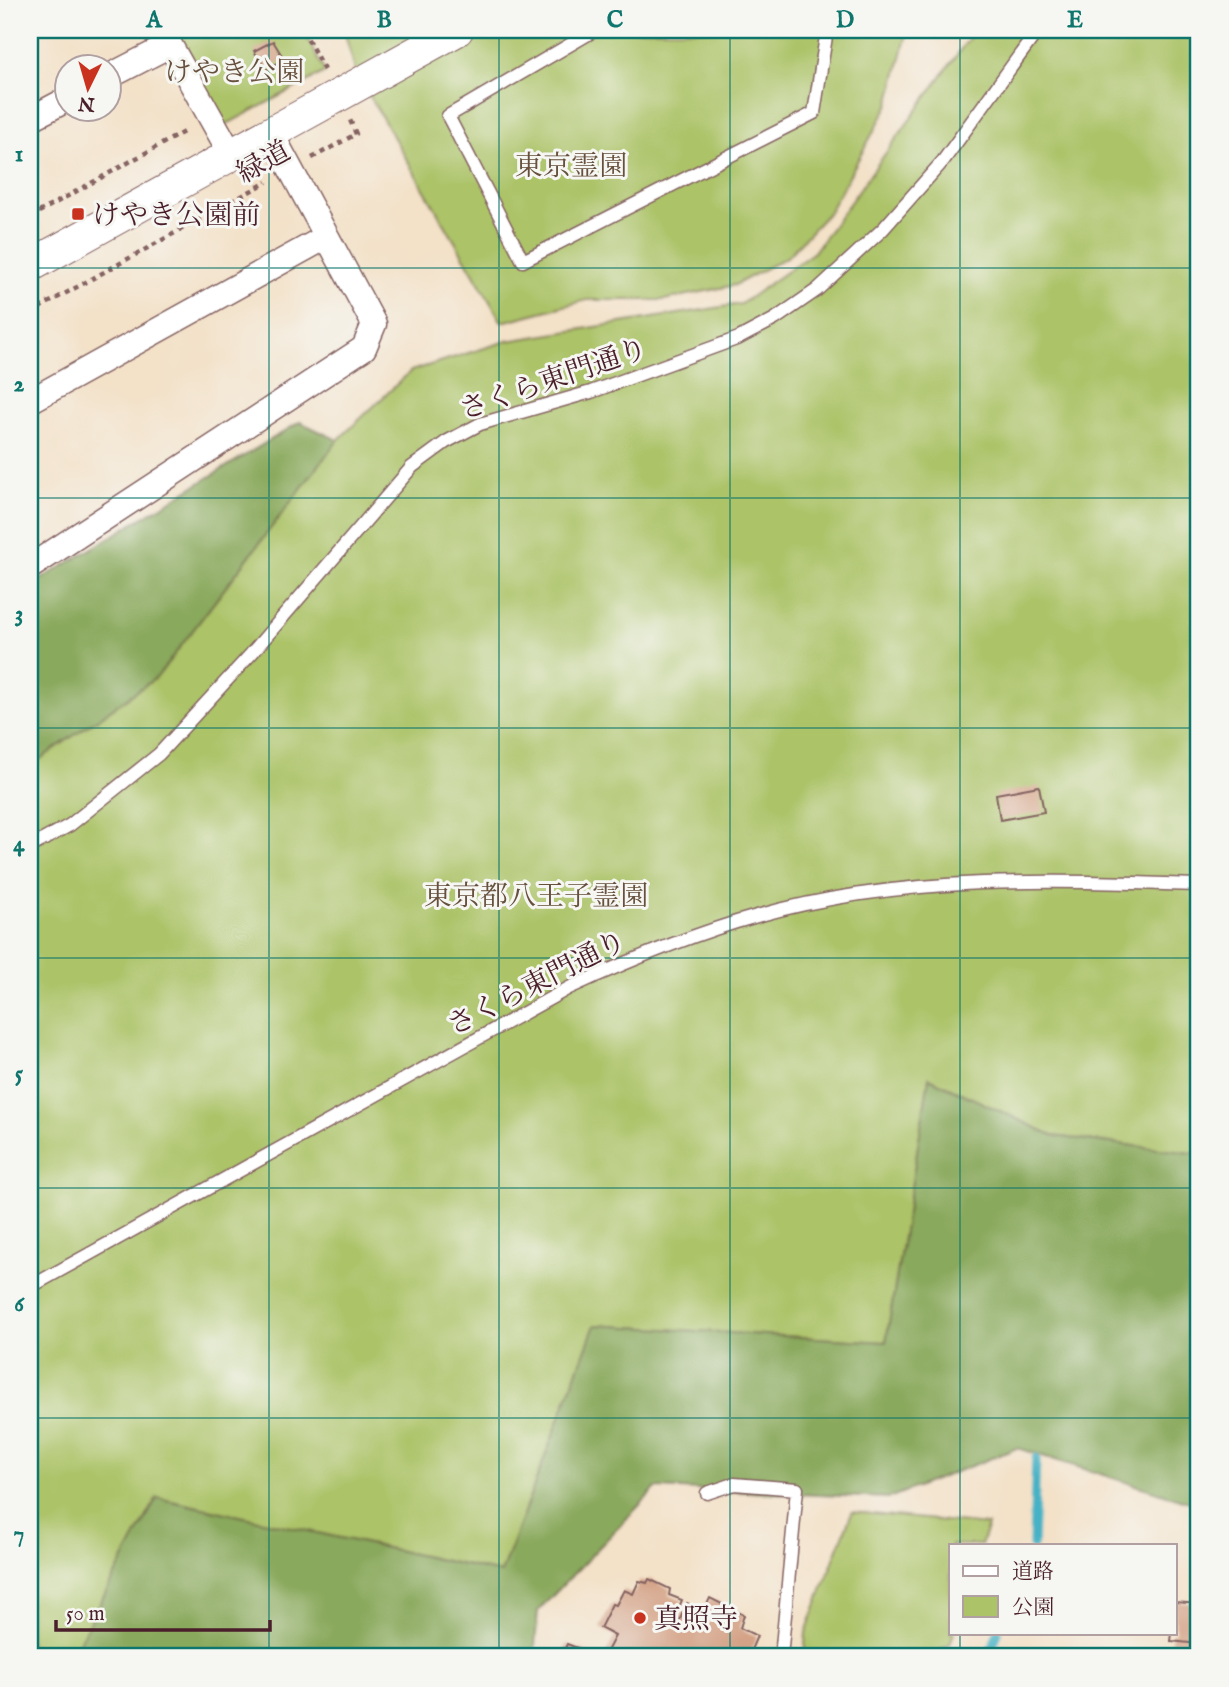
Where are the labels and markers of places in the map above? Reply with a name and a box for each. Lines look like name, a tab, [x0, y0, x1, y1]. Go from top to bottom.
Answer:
place label: けやき公園前	[92, 199, 260, 234]
marker: けやき公園前	[70, 206, 86, 222]
place label: 真照寺	[654, 1603, 738, 1638]
marker: 真照寺	[632, 1610, 648, 1626]

